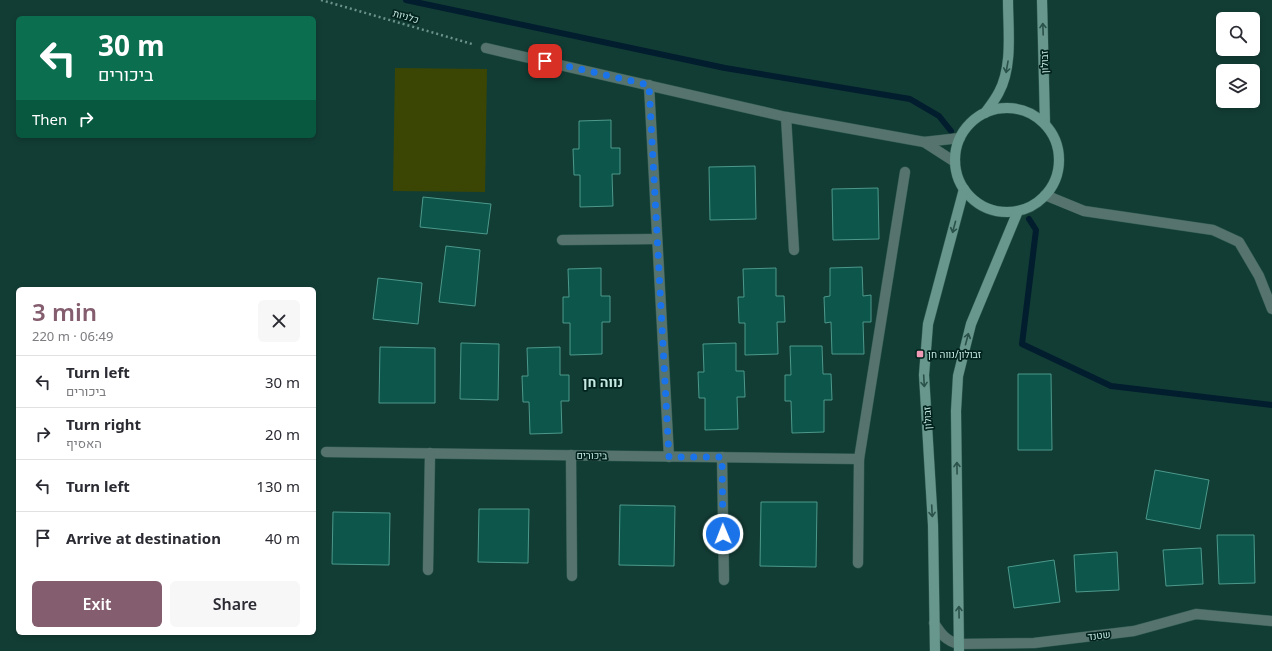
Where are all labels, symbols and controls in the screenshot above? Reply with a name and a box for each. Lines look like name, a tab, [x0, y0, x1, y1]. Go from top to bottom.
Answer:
street label: כלניות	[391, 6, 421, 26]
map controls	[1216, 12, 1260, 108]
button: search	[1216, 12, 1260, 56]
one-way arrow	[1039, 23, 1047, 36]
text: 30 m	[98, 26, 165, 64]
icon: left	[32, 32, 84, 84]
pin	[528, 44, 562, 78]
icon: arrive	[534, 50, 556, 72]
street label: זבולון	[1037, 50, 1051, 73]
one-way arrow	[1002, 60, 1010, 73]
text: ביכורים	[98, 62, 154, 86]
button: layers	[1216, 64, 1260, 108]
icon: right	[75, 108, 97, 130]
text: Then	[32, 109, 67, 129]
one-way arrow	[950, 220, 957, 233]
text: 3 min	[32, 295, 97, 328]
button: close	[258, 300, 300, 342]
text: 220 m · 06:49	[32, 327, 113, 345]
one-way arrow	[964, 333, 971, 346]
place label: זבולון/נווה חן	[928, 347, 982, 361]
marker: זבולון/נווה חן	[915, 349, 925, 359]
text: Turn left	[66, 362, 130, 382]
icon: left	[32, 371, 54, 393]
text: 30 m	[265, 372, 300, 392]
district label: נווה חן	[583, 372, 623, 391]
one-way arrow	[921, 374, 928, 387]
text: ביכורים	[66, 382, 106, 400]
street label: זבולון	[919, 406, 935, 430]
text: Turn right	[66, 414, 141, 434]
icon: right	[32, 423, 54, 445]
text: 20 m	[265, 424, 300, 444]
text: האסיף	[66, 434, 102, 452]
street label: ביכורים	[576, 448, 608, 462]
one-way arrow	[953, 462, 961, 475]
icon: left	[32, 475, 54, 497]
text: Turn left	[66, 476, 130, 496]
text: 130 m	[256, 476, 300, 496]
one-way arrow	[928, 504, 935, 517]
position arrow	[702, 513, 744, 555]
icon: arrive	[32, 527, 54, 549]
text: Arrive at destination	[66, 528, 221, 548]
text: 40 m	[265, 528, 300, 548]
button: Exit	[32, 581, 162, 627]
button: Share	[170, 581, 300, 627]
one-way arrow	[955, 606, 962, 619]
street label: שטנד	[1087, 627, 1111, 643]

